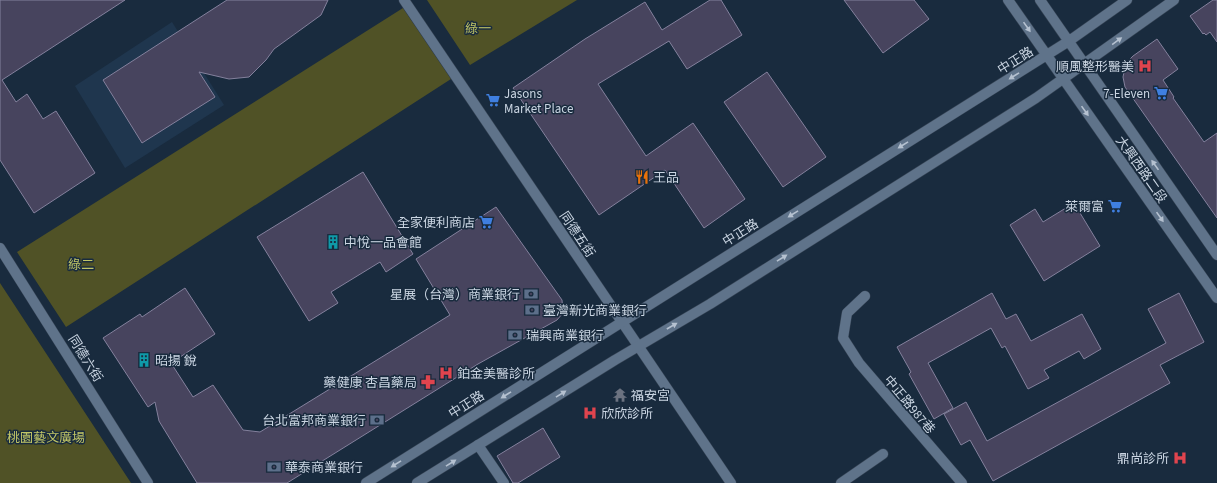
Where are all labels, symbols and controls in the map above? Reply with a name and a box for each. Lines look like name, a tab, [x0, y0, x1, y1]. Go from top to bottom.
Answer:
park label: 綠一	[465, 20, 491, 38]
one-way arrow	[1023, 22, 1031, 33]
one-way arrow	[1111, 37, 1122, 45]
street label: 中正路	[994, 43, 1037, 79]
place label: 順風整形醫美	[1056, 58, 1134, 76]
hospital icon: 順風整形醫美	[1137, 58, 1153, 74]
one-way arrow	[1008, 72, 1019, 80]
place label: Jasons Market Place	[504, 85, 573, 118]
place label: 7-Eleven	[1103, 85, 1150, 103]
supermarket icon: 7-Eleven	[1153, 85, 1169, 101]
supermarket icon: Jasons Market Place	[485, 92, 501, 108]
one-way arrow	[1081, 106, 1089, 116]
street label: 大興西路二段	[1111, 132, 1171, 207]
one-way arrow	[898, 141, 908, 149]
one-way arrow	[1151, 160, 1159, 170]
restaurant icon: 王品	[634, 169, 650, 185]
place label: 王品	[653, 169, 679, 187]
place label: 萊爾富	[1065, 198, 1104, 216]
supermarket icon: 萊爾富	[1107, 198, 1123, 214]
street label: 同德五街	[555, 208, 599, 261]
one-way arrow	[788, 210, 798, 218]
one-way arrow	[1156, 212, 1164, 223]
place label: 全家便利商店	[397, 214, 475, 232]
supermarket icon: 全家便利商店	[478, 214, 494, 230]
street label: 中正路	[719, 215, 762, 251]
building icon: 中悅一品會館	[325, 234, 341, 250]
place label: 中悅一品會館	[344, 234, 422, 252]
one-way arrow	[777, 254, 788, 262]
park label: 綠二	[68, 256, 94, 274]
place label: 星展（台灣）商業銀行	[390, 286, 520, 304]
bank icon: 星展（台灣）商業銀行	[523, 286, 539, 302]
bank icon: 臺灣新光商業銀行	[524, 302, 540, 318]
place label: 臺灣新光商業銀行	[543, 302, 647, 320]
one-way arrow	[667, 322, 677, 330]
bank icon: 瑞興商業銀行	[507, 327, 523, 343]
place label: 瑞興商業銀行	[526, 327, 604, 345]
street label: 同德六街	[64, 332, 107, 385]
building icon: 昭揚 銳	[136, 352, 152, 368]
place label: 昭揚 銳	[155, 352, 197, 370]
hospital icon: 鉑金美醫診所	[438, 365, 454, 381]
place label: 鉑金美醫診所	[457, 365, 535, 383]
street label: 中正路987巷	[879, 372, 939, 438]
place label: 藥健康 杏昌藥局	[323, 374, 417, 392]
pharmacy icon: 藥健康 杏昌藥局	[420, 374, 436, 390]
street label: 中正路	[445, 387, 488, 423]
temple icon: 福安宮	[612, 387, 628, 403]
place label: 福安宮	[631, 387, 670, 405]
one-way arrow	[556, 390, 566, 398]
one-way arrow	[500, 391, 512, 398]
hospital icon: 欣欣診所	[582, 405, 598, 421]
place label: 欣欣診所	[601, 405, 653, 423]
place label: 台北富邦商業銀行	[262, 412, 366, 430]
bank icon: 台北富邦商業銀行	[369, 412, 385, 428]
park label: 桃園藝文廣場	[7, 429, 85, 447]
place label: 鼎尚診所	[1117, 450, 1169, 468]
hospital icon: 鼎尚診所	[1172, 450, 1188, 466]
bank icon: 華泰商業銀行	[266, 459, 282, 475]
place label: 華泰商業銀行	[285, 459, 363, 477]
one-way arrow	[445, 459, 457, 466]
one-way arrow	[391, 460, 401, 468]

